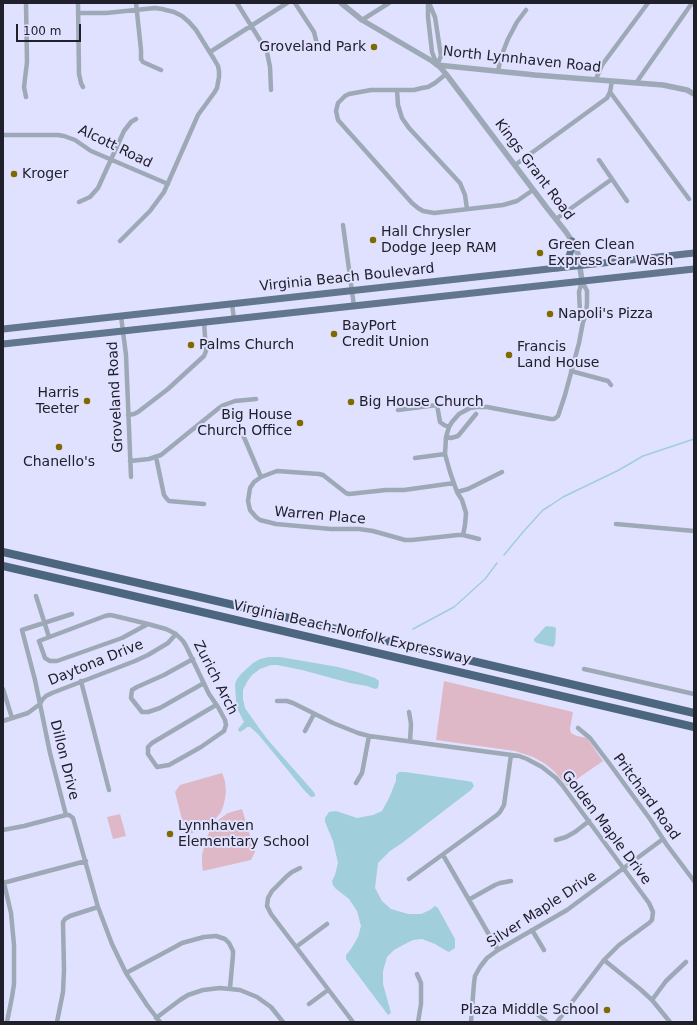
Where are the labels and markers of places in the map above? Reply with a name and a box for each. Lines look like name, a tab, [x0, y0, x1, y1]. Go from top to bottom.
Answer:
place label: Groveland Park	[259, 39, 366, 55]
marker: Groveland Park	[369, 42, 379, 52]
place label: Kroger	[22, 166, 68, 182]
marker: Kroger	[9, 169, 19, 179]
place label: Hall Chrysler Dodge Jeep RAM	[381, 224, 497, 256]
marker: Hall Chrysler Dodge Jeep RAM	[368, 235, 378, 245]
place label: Green Clean Express Car Wash	[548, 237, 673, 270]
marker: Green Clean Express Car Wash	[535, 248, 545, 258]
place label: Napoli's Pizza	[558, 306, 653, 322]
marker: Napoli's Pizza	[545, 309, 555, 319]
place label: BayPort Credit Union	[342, 318, 429, 350]
marker: BayPort Credit Union	[329, 329, 339, 339]
place label: Palms Church	[199, 337, 294, 353]
place label: Francis Land House	[517, 339, 599, 372]
marker: Palms Church	[186, 340, 196, 350]
marker: Francis Land House	[504, 350, 514, 360]
place label: Harris Teeter	[36, 385, 79, 418]
place label: Big House Church	[359, 394, 484, 410]
marker: Harris Teeter	[82, 396, 92, 406]
marker: Big House Church	[346, 397, 356, 407]
place label: Big House Church Office	[197, 407, 292, 440]
marker: Big House Church Office	[295, 418, 305, 428]
marker: Chanello's	[54, 442, 64, 452]
place label: Chanello's	[23, 454, 95, 470]
place label: Lynnhaven Elementary School	[178, 818, 310, 850]
marker: Lynnhaven Elementary School	[165, 829, 175, 839]
place label: Plaza Middle School	[461, 1002, 599, 1018]
marker: Plaza Middle School	[602, 1005, 612, 1015]

